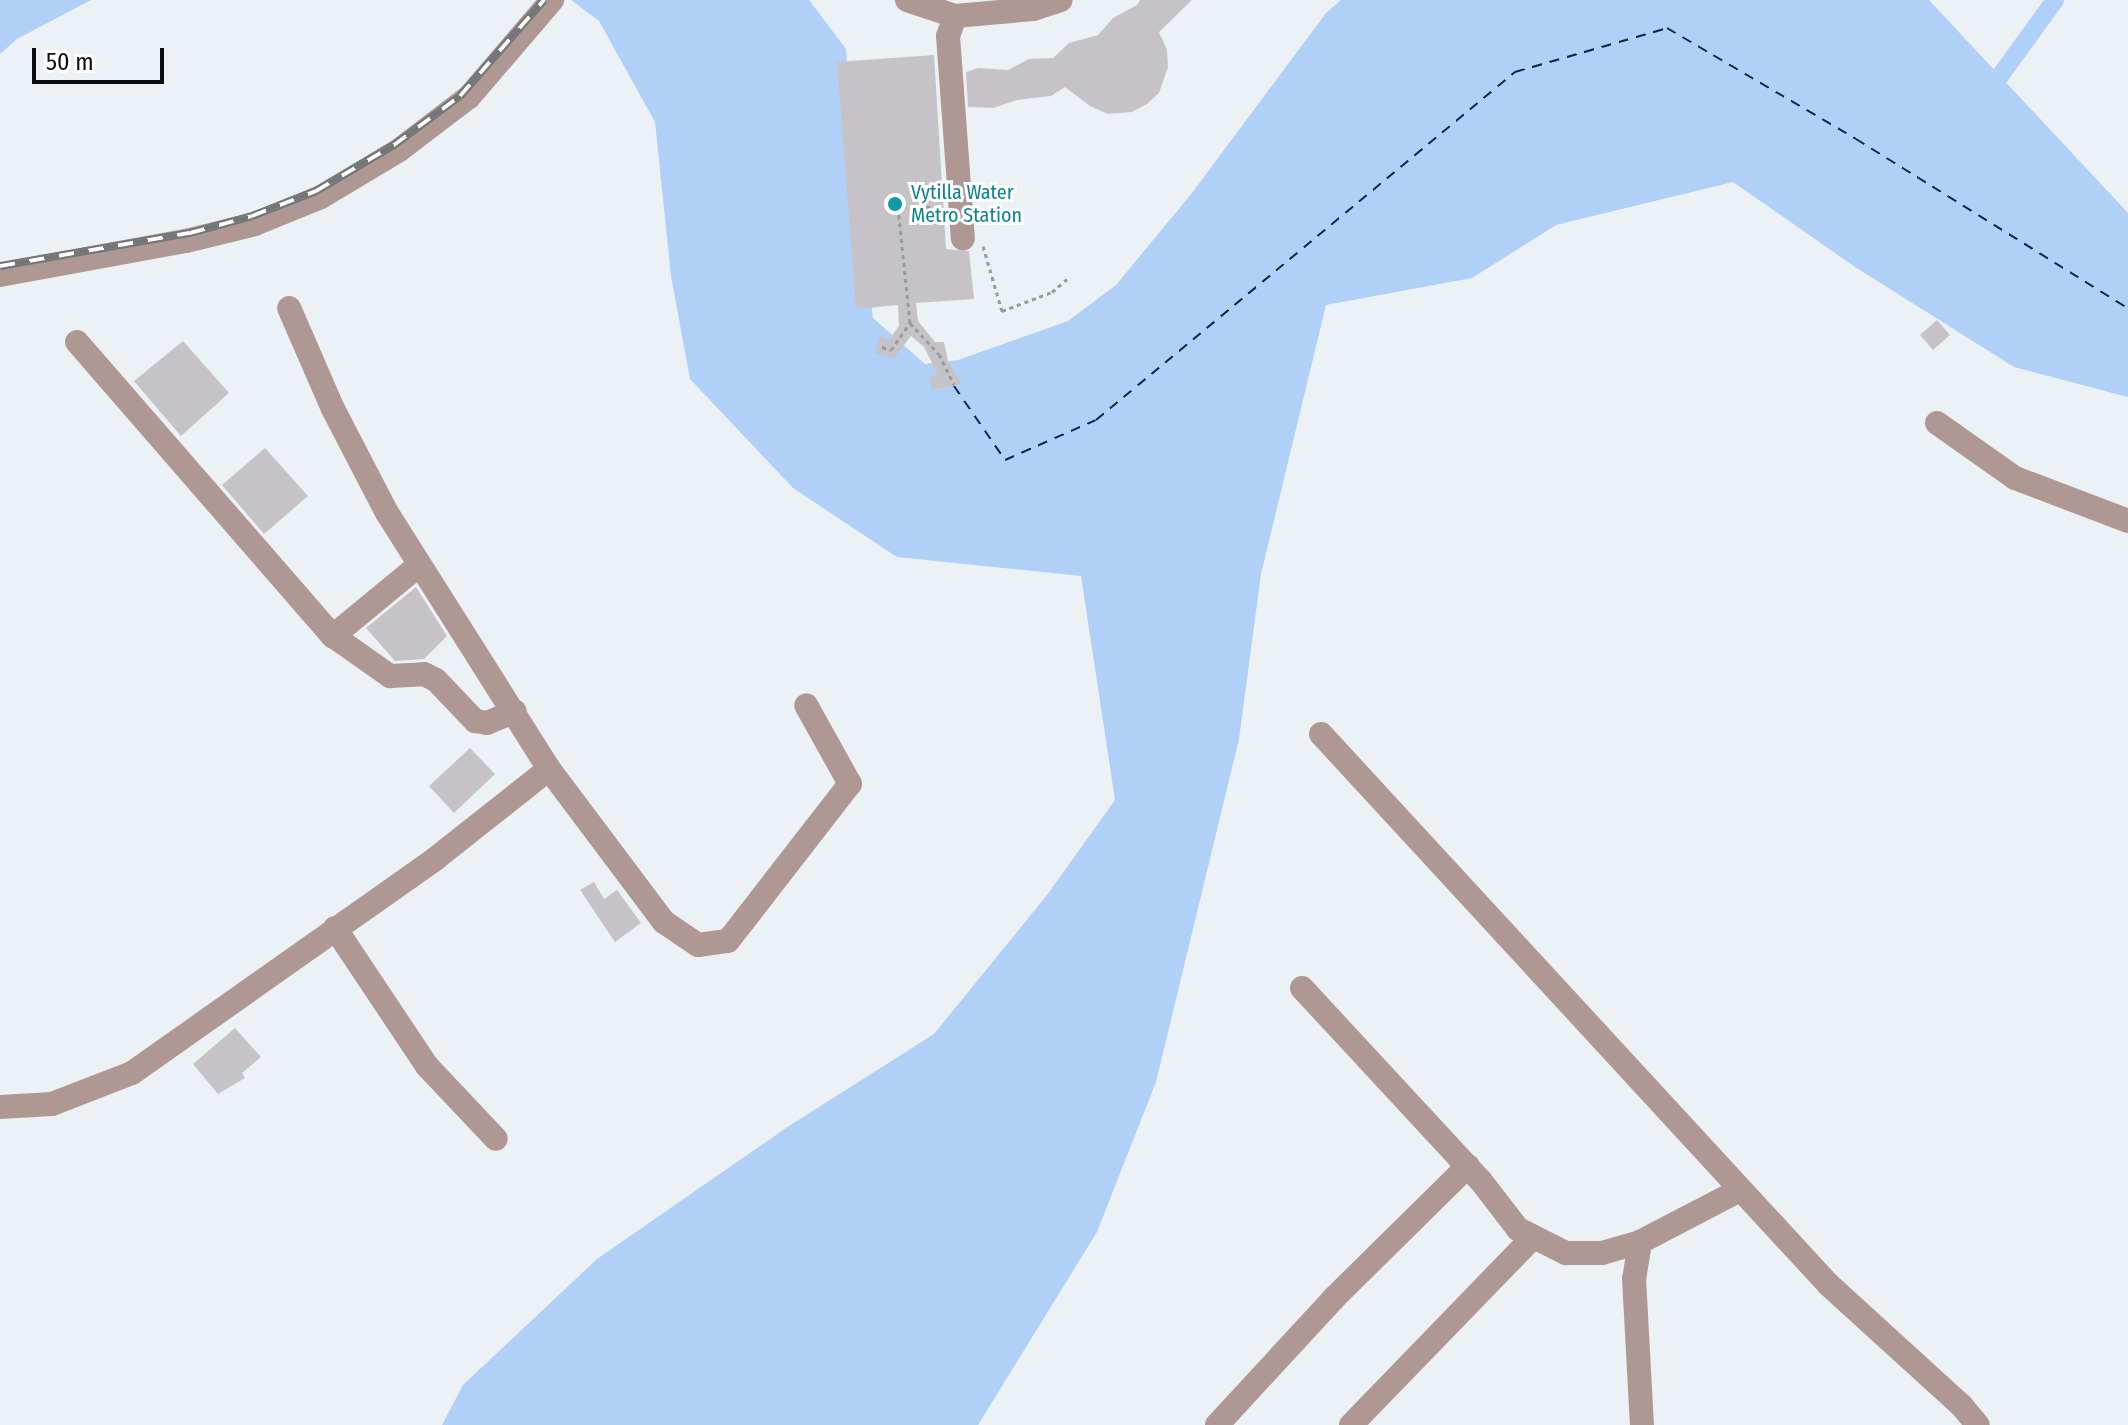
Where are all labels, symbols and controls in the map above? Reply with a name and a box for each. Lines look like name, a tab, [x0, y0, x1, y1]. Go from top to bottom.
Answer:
scale bar	[36, 32, 168, 82]
text: 50 m	[46, 48, 94, 76]
place label: Vytilla Water Metro Station	[911, 180, 1022, 227]
marker: Vytilla Water Metro Station	[886, 195, 904, 213]

